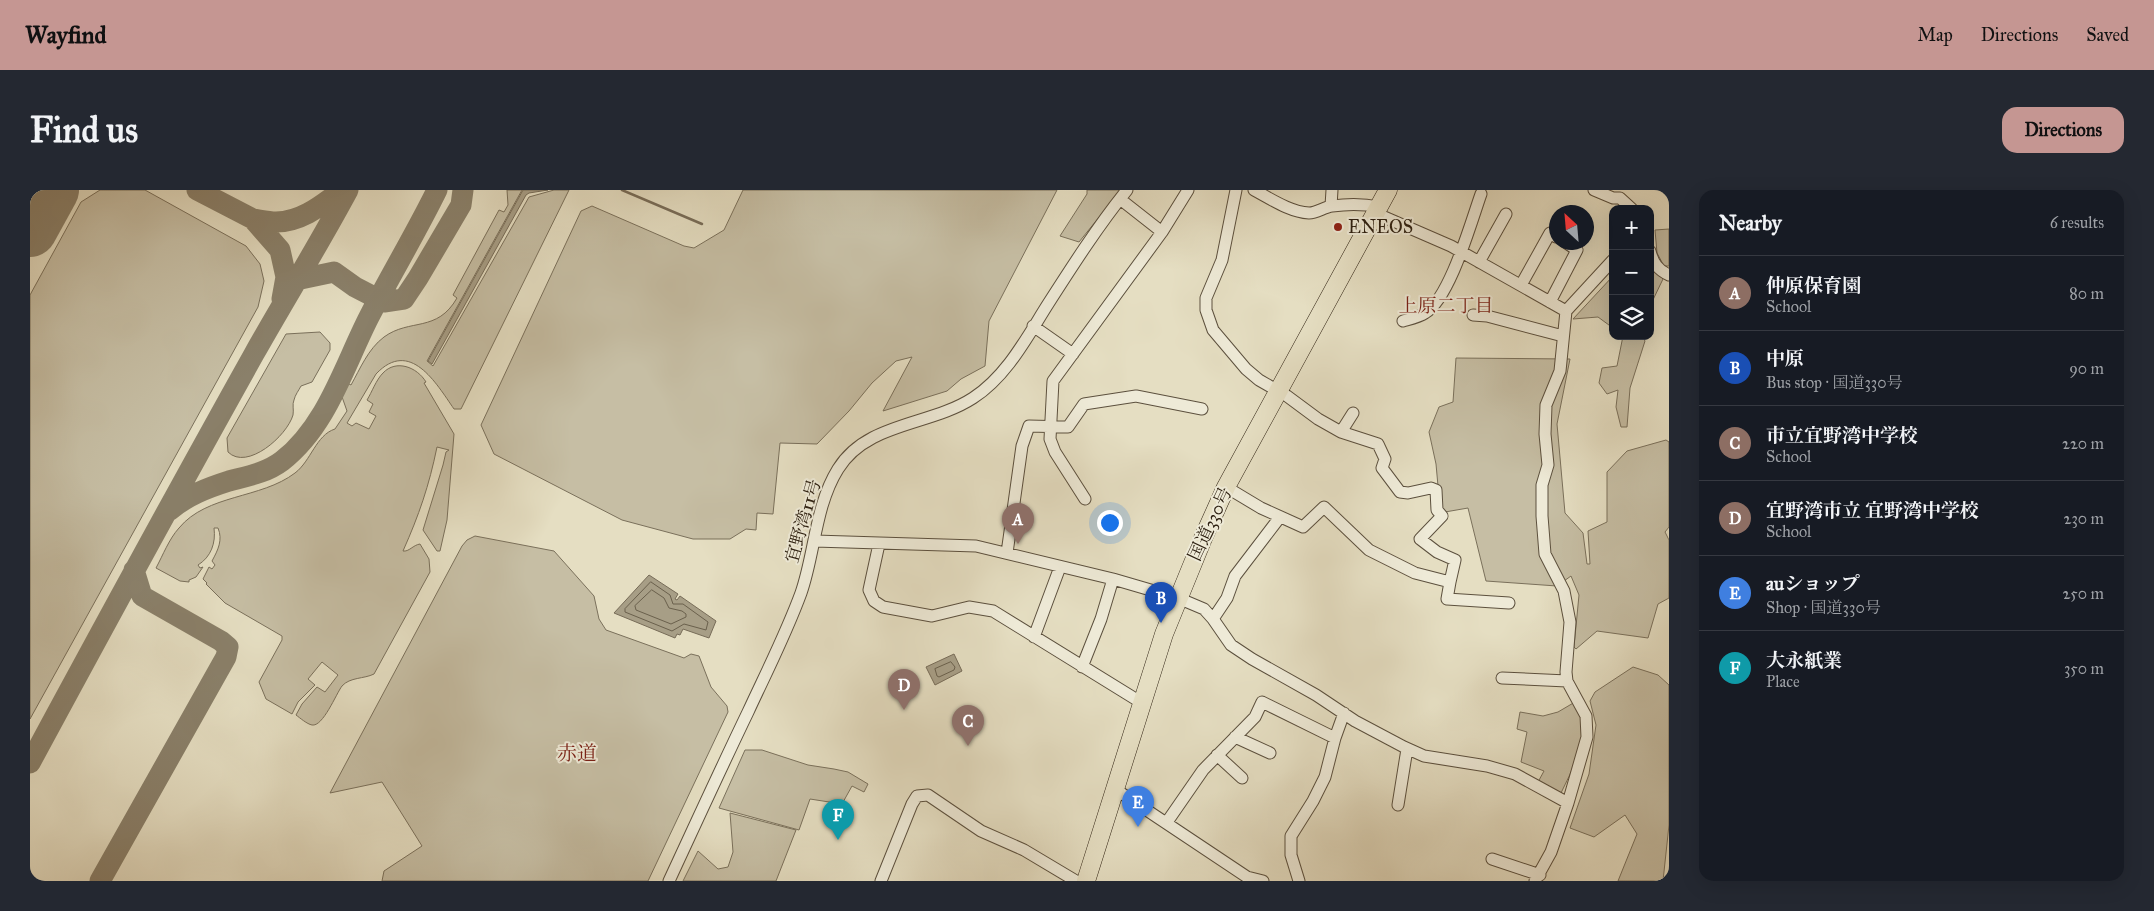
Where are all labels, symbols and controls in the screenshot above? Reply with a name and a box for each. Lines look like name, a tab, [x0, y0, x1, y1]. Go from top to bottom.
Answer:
text: Wayfind	[25, 20, 107, 50]
text: Map	[1917, 24, 1953, 46]
text: Directions	[1981, 24, 2058, 46]
text: Saved	[2086, 24, 2129, 46]
button: Directions	[2002, 107, 2124, 153]
text: Find us	[30, 109, 138, 152]
north arrow	[1549, 205, 1594, 250]
map controls	[1609, 205, 1654, 340]
button: +	[1609, 205, 1654, 250]
text: Nearby	[1719, 210, 1782, 236]
text: 6 results	[2050, 213, 2104, 232]
place label: ENEOS	[1348, 216, 1413, 238]
marker: ENEOS	[1332, 221, 1344, 233]
button: −	[1609, 250, 1654, 295]
text: 仲原保育園	[1766, 274, 1861, 297]
text: A	[1730, 284, 1740, 303]
text: 80 m	[2069, 284, 2104, 303]
district label: 上原二丁目	[1398, 294, 1494, 317]
button: layers	[1609, 295, 1654, 340]
text: School	[1766, 297, 1811, 316]
text: 中原	[1766, 347, 1804, 370]
text: B	[1730, 359, 1740, 378]
text: 90 m	[2069, 359, 2104, 378]
text: Bus stop · 国道330号	[1766, 373, 1903, 392]
text: 市立宜野湾中学校	[1766, 424, 1918, 447]
text: C	[1730, 434, 1740, 453]
text: 220 m	[2062, 434, 2104, 453]
text: School	[1766, 447, 1811, 466]
street label: 宜野湾11号	[781, 477, 825, 565]
street label: 国道330号	[1183, 484, 1237, 564]
text: 宜野湾市立 宜野湾中学校	[1766, 499, 1979, 522]
pin: A	[1002, 503, 1034, 544]
text: D	[1729, 509, 1741, 528]
text: 230 m	[2064, 509, 2104, 528]
your location	[1097, 510, 1123, 536]
text: School	[1766, 522, 1811, 541]
text: auショップ	[1766, 572, 1860, 595]
pin: B	[1145, 582, 1177, 623]
text: E	[1729, 584, 1741, 603]
text: 250 m	[2063, 584, 2104, 603]
text: Shop · 国道330号	[1766, 598, 1881, 617]
text: 大永紙業	[1766, 649, 1842, 672]
text: F	[1730, 659, 1740, 678]
text: 350 m	[2064, 659, 2104, 678]
pin: D	[888, 669, 920, 710]
text: Place	[1766, 672, 1800, 691]
pin: C	[952, 705, 984, 746]
district label: 赤道	[557, 741, 597, 765]
pin: E	[1122, 786, 1154, 827]
pin: F	[822, 799, 854, 840]

